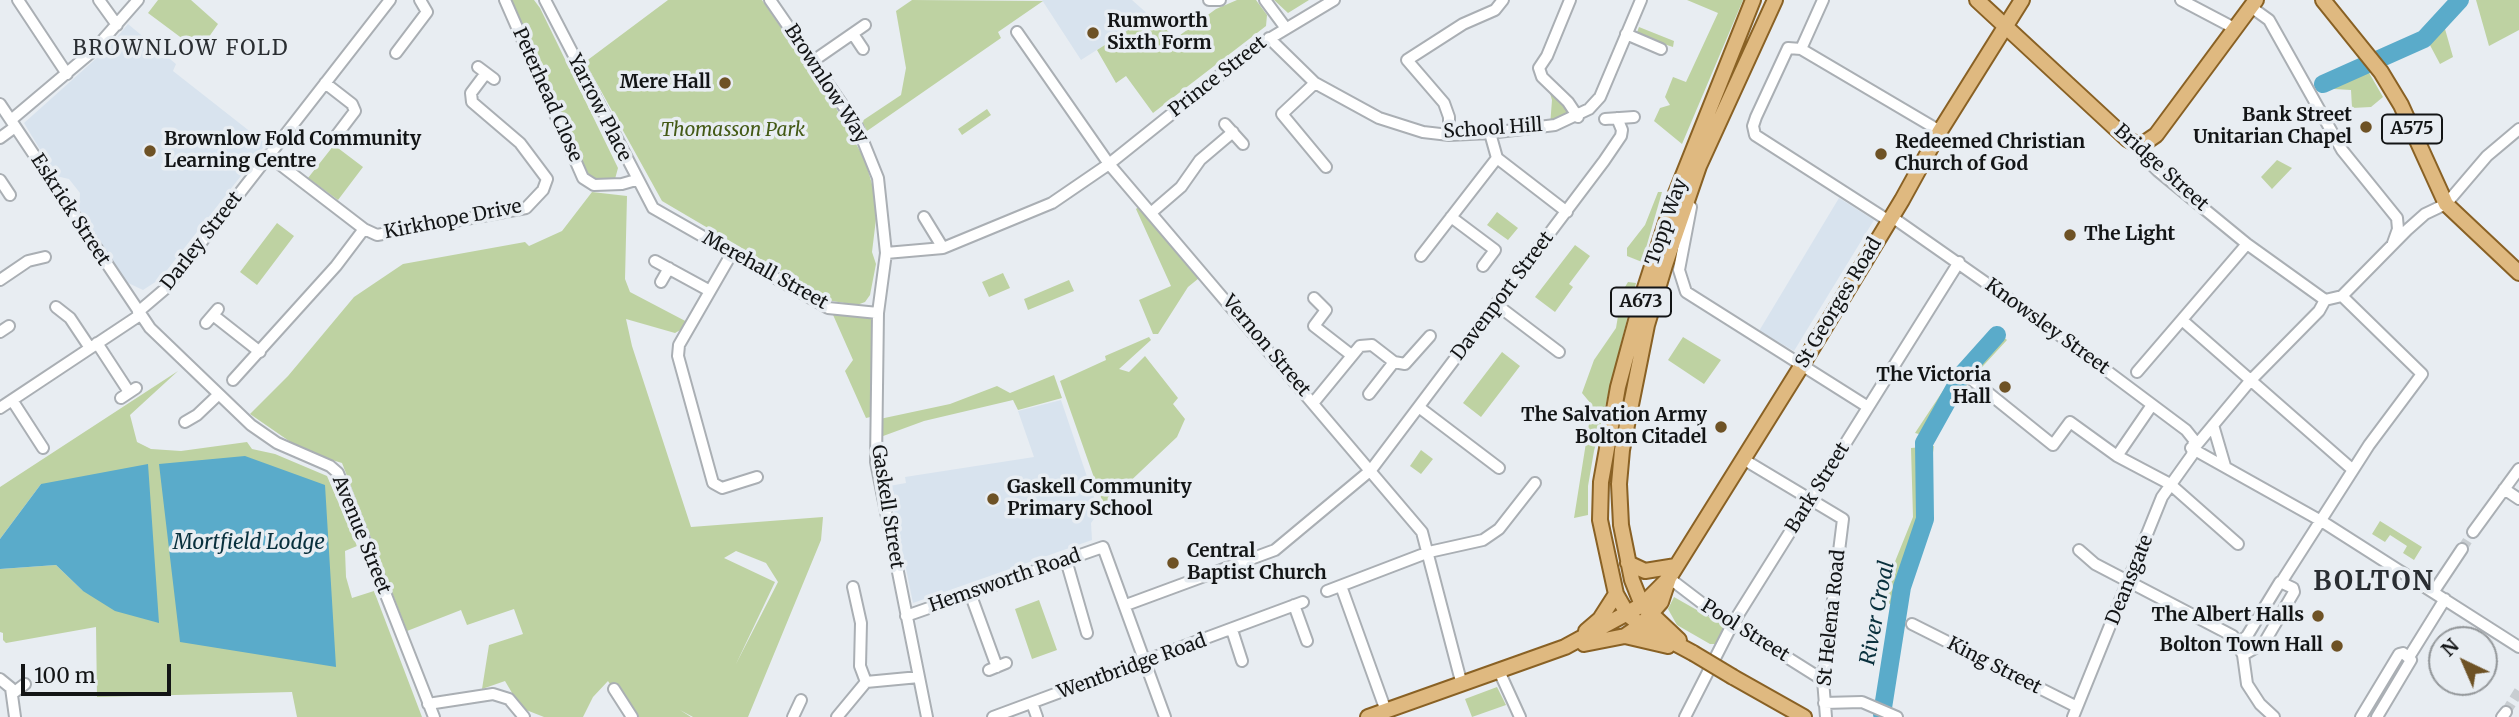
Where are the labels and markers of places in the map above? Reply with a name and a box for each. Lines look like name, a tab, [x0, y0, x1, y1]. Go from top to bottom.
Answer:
place label: Rumworth Sixth Form	[1107, 11, 1212, 55]
marker: Rumworth Sixth Form	[1085, 25, 1101, 41]
place label: Mere Hall	[620, 72, 711, 94]
marker: Mere Hall	[717, 75, 733, 91]
place label: Bank Street Unitarian Chapel	[2193, 105, 2352, 149]
marker: Bank Street Unitarian Chapel	[2358, 119, 2374, 135]
place label: Brownlow Fold Community Learning Centre	[164, 129, 421, 173]
place label: Redeemed Christian Church of God	[1895, 132, 2085, 176]
marker: Brownlow Fold Community Learning Centre	[142, 143, 158, 159]
marker: Redeemed Christian Church of God	[1873, 146, 1889, 162]
place label: The Light	[2084, 224, 2175, 246]
marker: The Light	[2062, 227, 2078, 243]
place label: The Victoria Hall	[1876, 365, 1991, 409]
marker: The Victoria Hall	[1997, 379, 2013, 395]
place label: The Salvation Army Bolton Citadel	[1521, 405, 1707, 449]
marker: The Salvation Army Bolton Citadel	[1713, 419, 1729, 435]
place label: Gaskell Community Primary School	[1007, 477, 1192, 521]
marker: Gaskell Community Primary School	[985, 491, 1001, 507]
place label: Central Baptist Church	[1187, 541, 1327, 585]
marker: Central Baptist Church	[1165, 555, 1181, 571]
place label: The Albert Halls	[2151, 605, 2304, 627]
marker: The Albert Halls	[2310, 608, 2326, 624]
place label: Bolton Town Hall	[2159, 635, 2323, 657]
marker: Bolton Town Hall	[2329, 638, 2345, 654]

